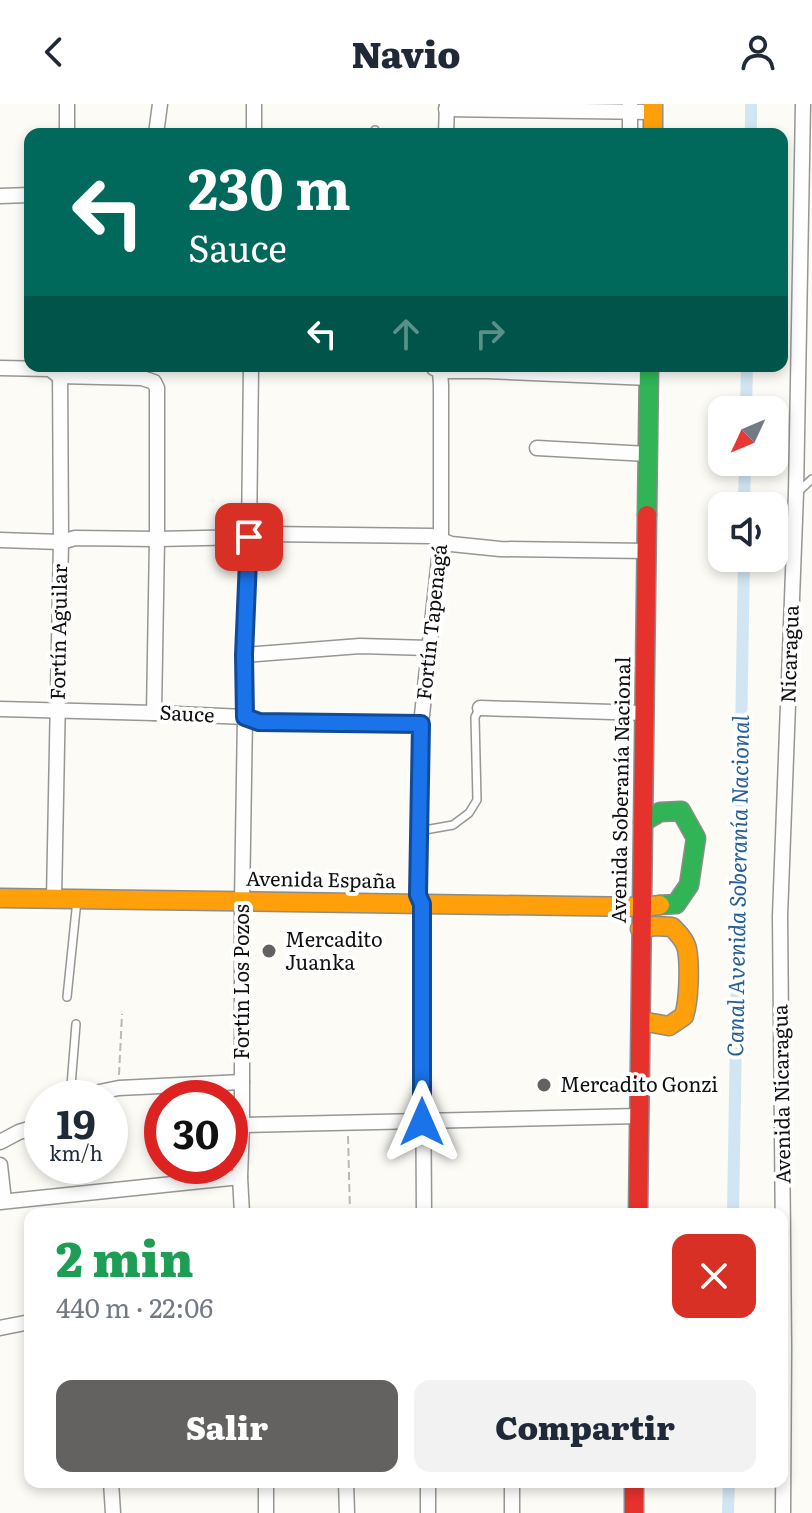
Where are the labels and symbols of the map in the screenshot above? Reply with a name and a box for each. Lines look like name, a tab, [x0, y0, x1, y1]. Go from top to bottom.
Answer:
north arrow	[708, 396, 788, 476]
pin	[215, 503, 283, 571]
street label: Fortín Tapenagá	[407, 542, 453, 701]
street label: Fortín Aguilar	[41, 563, 73, 700]
street label: Nicaragua	[771, 604, 805, 704]
street label: Avenida Soberanía Nacional	[602, 656, 636, 924]
street label: Sauce	[159, 696, 215, 728]
water label: Canal Avenida Soberanía Nacional	[717, 714, 756, 1057]
street label: Avenida España	[246, 862, 397, 894]
street label: Fortín Los Pozos	[225, 904, 255, 1060]
place label: Mercadito Juanka	[285, 923, 383, 976]
marker: Mercadito Juanka	[260, 942, 278, 960]
street label: Avenida Nicaragua	[763, 1004, 797, 1184]
place label: Mercadito Gonzi	[560, 1068, 718, 1098]
marker: Mercadito Gonzi	[535, 1076, 553, 1094]
speed limit sign: 30	[144, 1080, 248, 1184]
position arrow	[380, 1080, 464, 1164]

